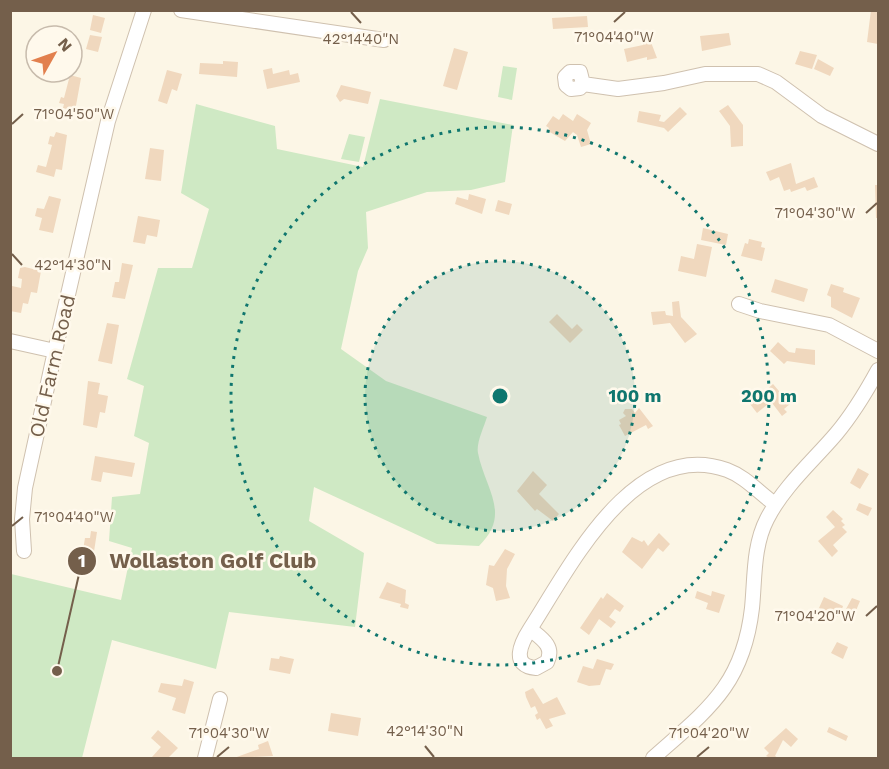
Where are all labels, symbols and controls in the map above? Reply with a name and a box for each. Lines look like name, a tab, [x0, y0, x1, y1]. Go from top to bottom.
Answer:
north arrow	[24, 24, 84, 84]
text: 71°04'40"W	[574, 28, 654, 46]
text: 42°14'40"N	[323, 30, 399, 48]
text: N	[54, 34, 76, 55]
text: 71°04'50"W	[34, 105, 114, 123]
text: 71°04'30"W	[775, 204, 855, 222]
text: 42°14'30"N	[34, 256, 112, 274]
street label: Old Farm Road	[24, 292, 80, 440]
text: 100 m	[608, 385, 662, 406]
text: 200 m	[741, 385, 797, 406]
centre of rings	[490, 386, 510, 406]
text: 71°04'40"W	[34, 508, 114, 526]
callout: Wollaston Golf Club	[67, 541, 329, 580]
text: Wollaston Golf Club	[110, 548, 316, 573]
text: 1	[78, 550, 86, 571]
text: 71°04'20"W	[775, 607, 855, 625]
text: 42°14'30"N	[386, 722, 464, 740]
text: 71°04'30"W	[189, 724, 269, 742]
text: 71°04'20"W	[669, 724, 749, 742]

